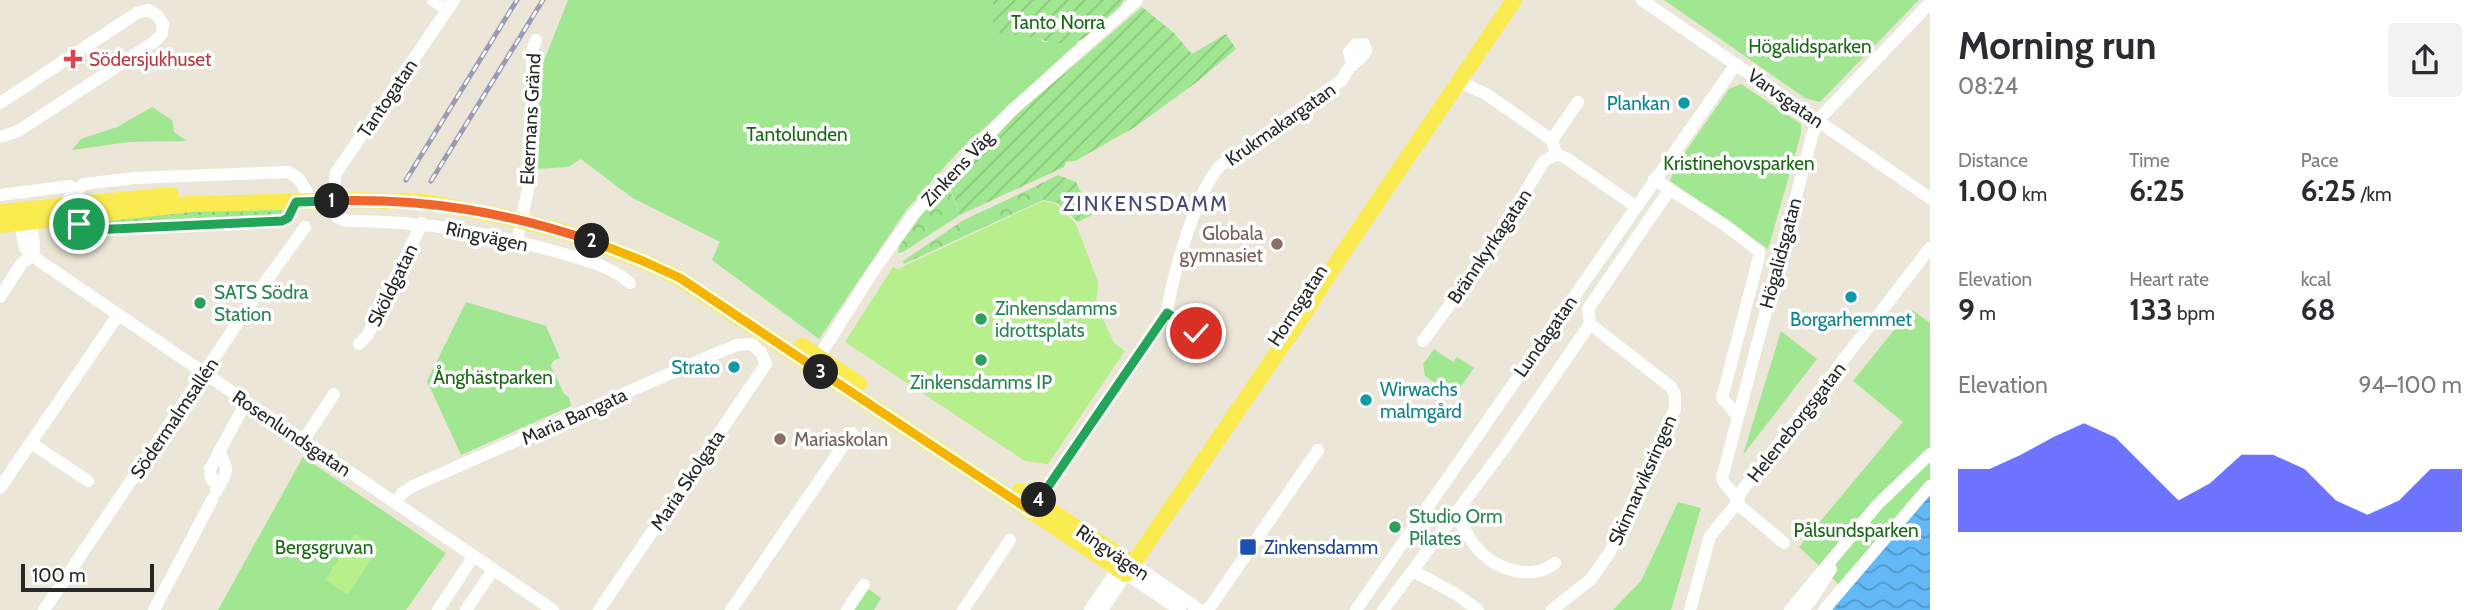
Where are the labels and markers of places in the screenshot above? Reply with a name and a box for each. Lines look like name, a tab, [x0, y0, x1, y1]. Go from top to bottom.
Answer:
place label: Södersjukhuset	[89, 48, 212, 71]
marker: Södersjukhuset	[63, 49, 83, 69]
place label: Plankan	[1607, 92, 1670, 115]
marker: Plankan	[1676, 95, 1692, 111]
pin: 1	[314, 184, 350, 218]
pin	[49, 194, 109, 254]
place label: Globala gymnasiet	[1180, 222, 1264, 267]
pin: 2	[574, 224, 610, 258]
marker: Globala gymnasiet	[1269, 236, 1285, 252]
place label: SATS Södra Station	[214, 281, 308, 326]
marker: Borgarhemmet	[1843, 289, 1859, 305]
marker: SATS Södra Station	[192, 295, 208, 311]
place label: Zinkensdamms idrottsplats	[995, 297, 1117, 342]
pin	[1166, 303, 1226, 363]
place label: Borgarhemmet	[1790, 308, 1912, 331]
marker: Zinkensdamms idrottsplats	[973, 311, 989, 327]
marker: Zinkensdamms IP	[973, 352, 989, 368]
pin: 3	[804, 354, 838, 390]
place label: Strato	[671, 356, 720, 379]
marker: Strato	[726, 359, 742, 375]
place label: Zinkensdamms IP	[910, 371, 1052, 394]
place label: Wirwachs malmgård	[1380, 378, 1462, 423]
marker: Wirwachs malmgård	[1358, 392, 1374, 408]
place label: Mariaskolan	[794, 428, 888, 451]
marker: Mariaskolan	[772, 431, 788, 447]
pin: 4	[1021, 482, 1056, 518]
place label: Studio Orm Pilates	[1409, 505, 1503, 550]
marker: Studio Orm Pilates	[1387, 519, 1403, 535]
place label: Zinkensdamm	[1264, 536, 1378, 559]
marker: Zinkensdamm	[1238, 537, 1258, 557]

